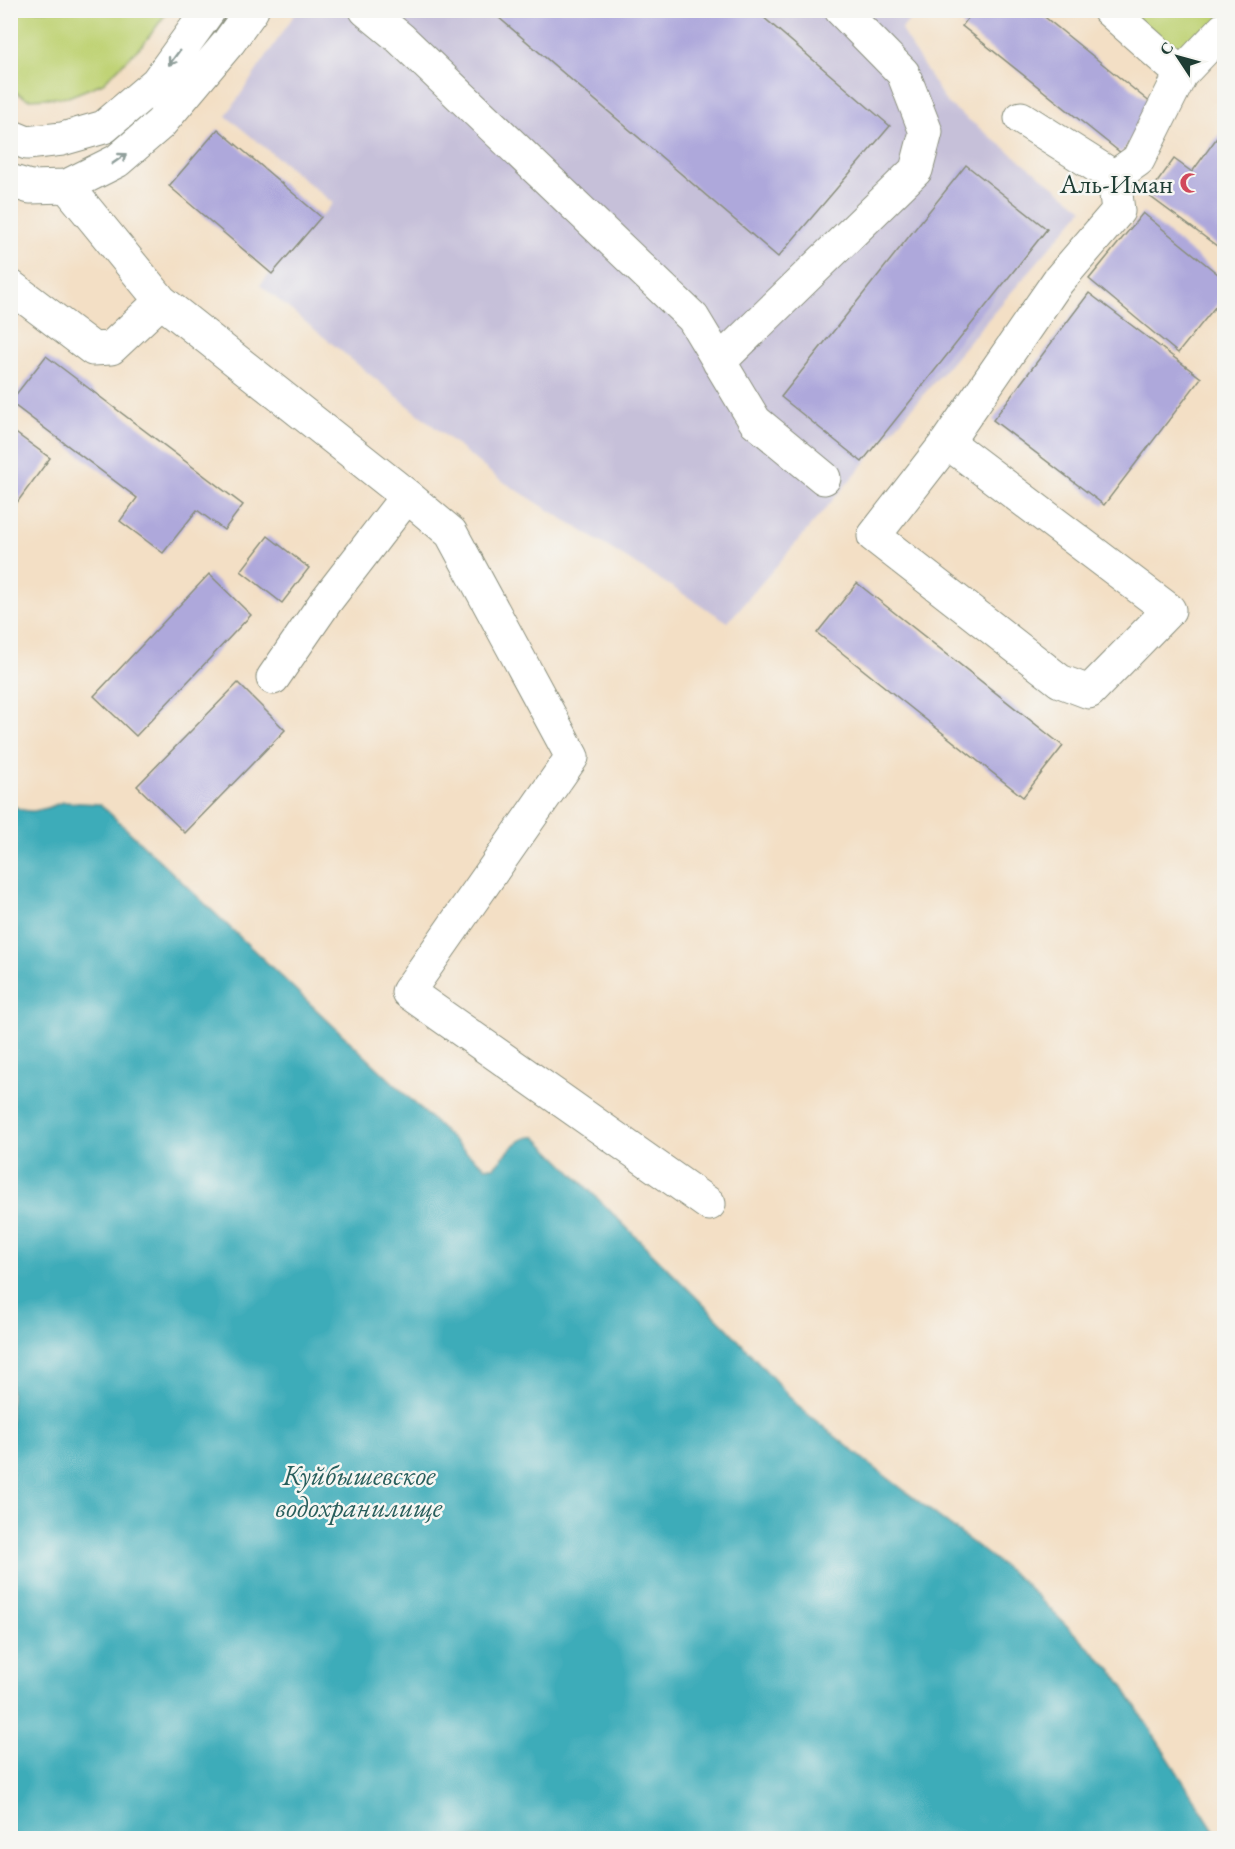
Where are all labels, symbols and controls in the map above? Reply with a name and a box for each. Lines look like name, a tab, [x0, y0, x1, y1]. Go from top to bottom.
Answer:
north arrow	[1148, 27, 1208, 87]
text: С	[1154, 38, 1178, 59]
one-way arrow	[168, 49, 180, 65]
one-way arrow	[110, 152, 126, 165]
place label: Аль-Иман	[1059, 166, 1173, 201]
mosque icon: Аль-Иман	[1178, 171, 1202, 195]
water label: Куйбышевское водохранилище	[276, 1457, 443, 1525]

